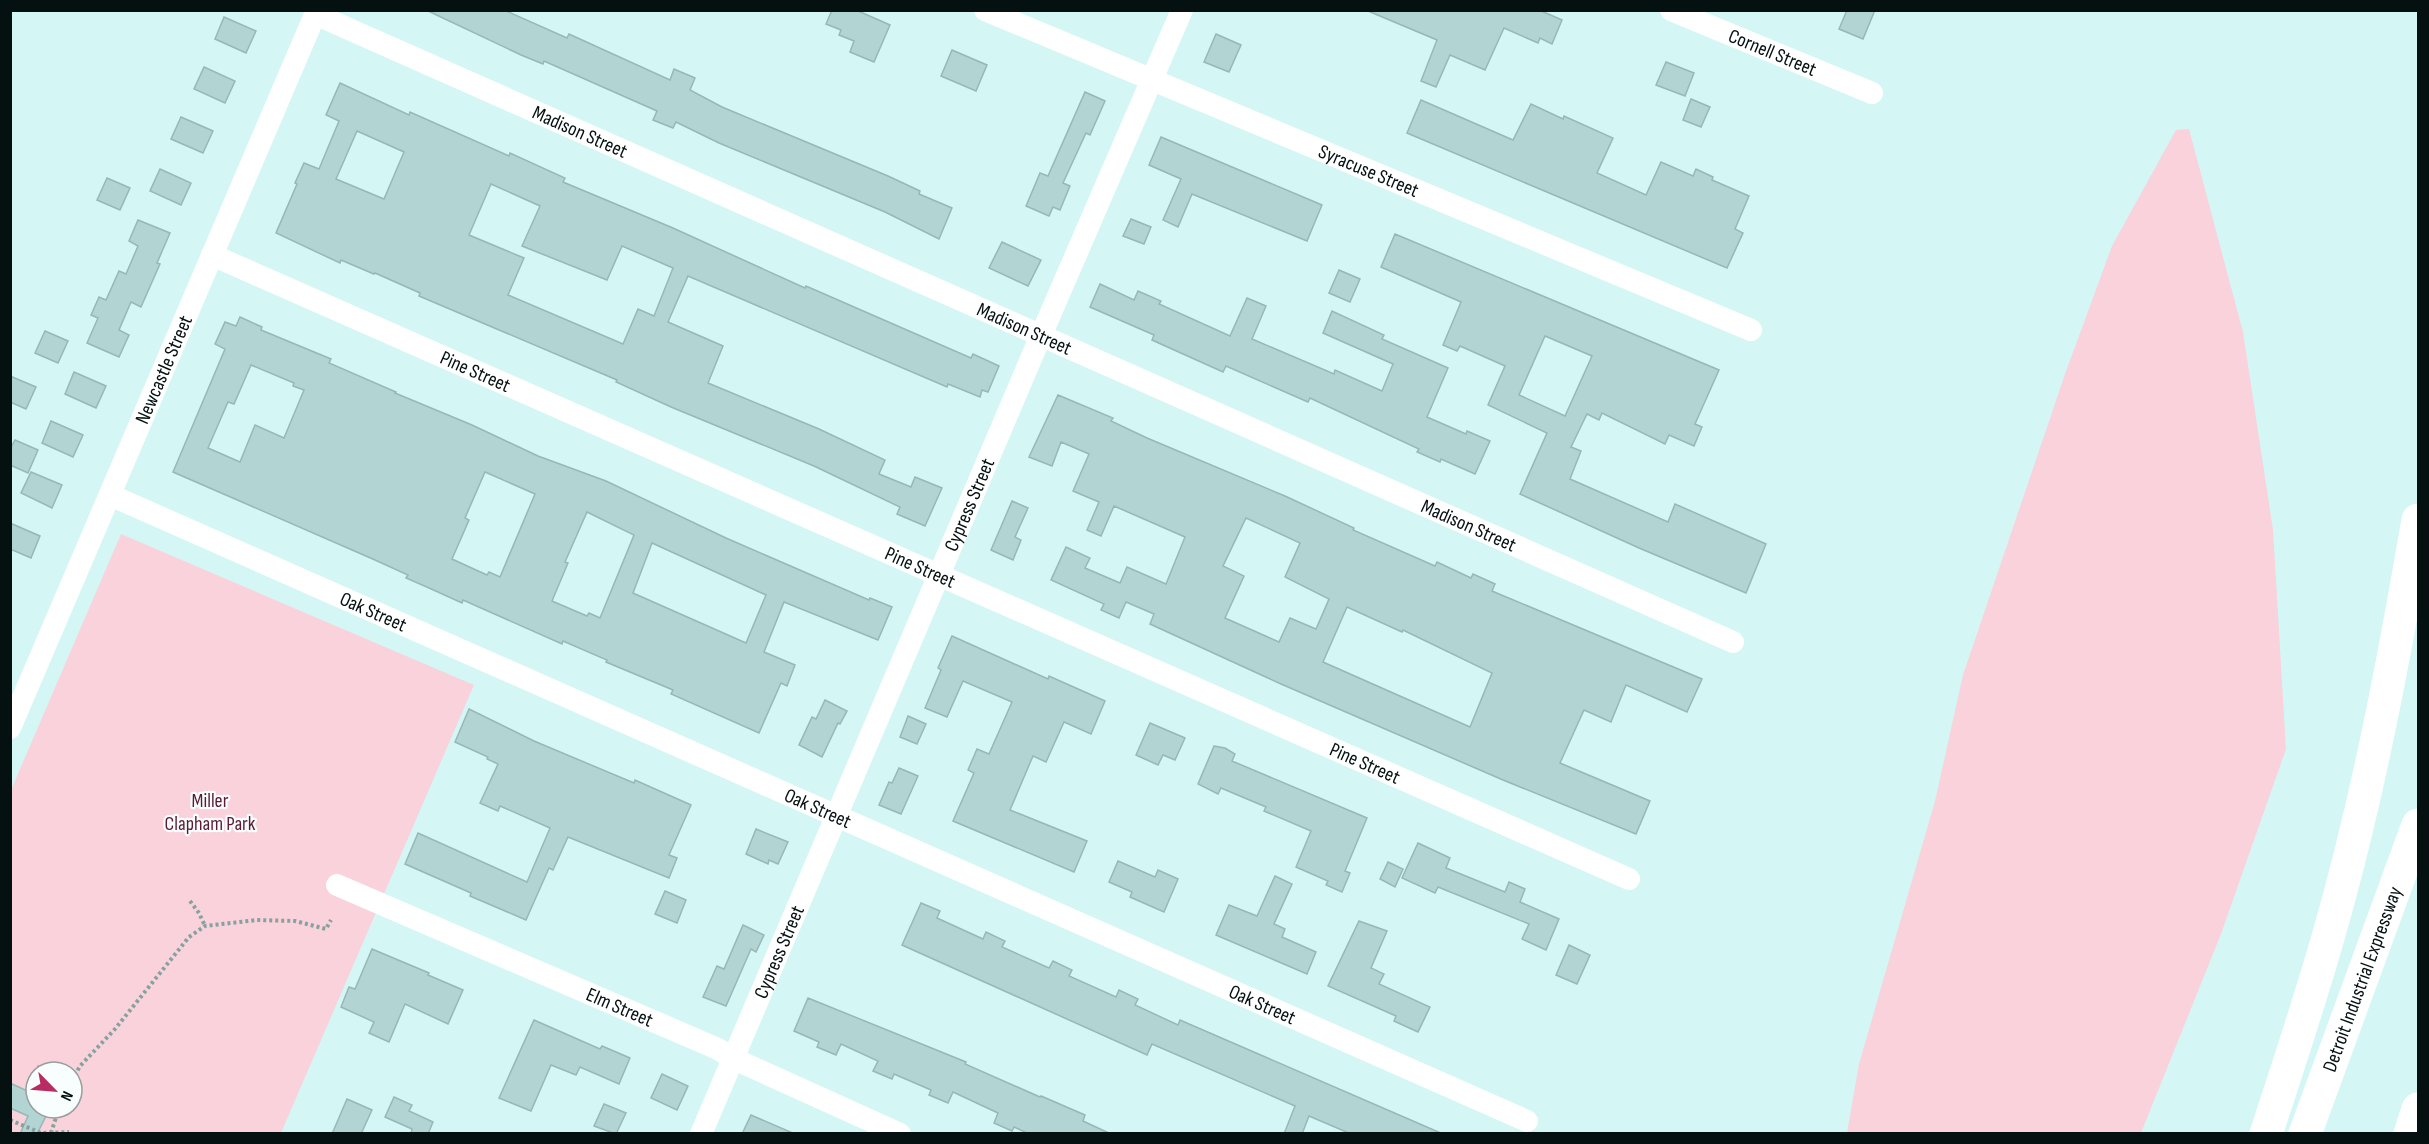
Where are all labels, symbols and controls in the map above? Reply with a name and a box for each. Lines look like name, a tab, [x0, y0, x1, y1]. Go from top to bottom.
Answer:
street label: Cornell Street	[1725, 24, 1820, 82]
street label: Madison Street	[529, 101, 631, 164]
street label: Syracuse Street	[1315, 140, 1422, 203]
street label: Madison Street	[973, 298, 1075, 361]
street label: Newcastle Street	[131, 312, 198, 428]
street label: Pine Street	[436, 346, 514, 398]
street label: Cypress Street	[939, 455, 1000, 555]
street label: Madison Street	[1417, 494, 1520, 557]
street label: Pine Street	[881, 542, 959, 594]
street label: Oak Street	[336, 587, 410, 638]
street label: Pine Street	[1326, 738, 1404, 790]
street label: Oak Street	[781, 783, 855, 834]
park label: Miller Clapham Park	[165, 789, 256, 836]
street label: Detroit Industrial Expressway	[2318, 883, 2408, 1075]
street label: Cypress Street	[749, 902, 810, 1002]
street label: Oak Street	[1225, 980, 1299, 1030]
street label: Elm Street	[583, 983, 657, 1033]
north arrow	[24, 1060, 84, 1120]
text: N	[56, 1088, 77, 1104]

